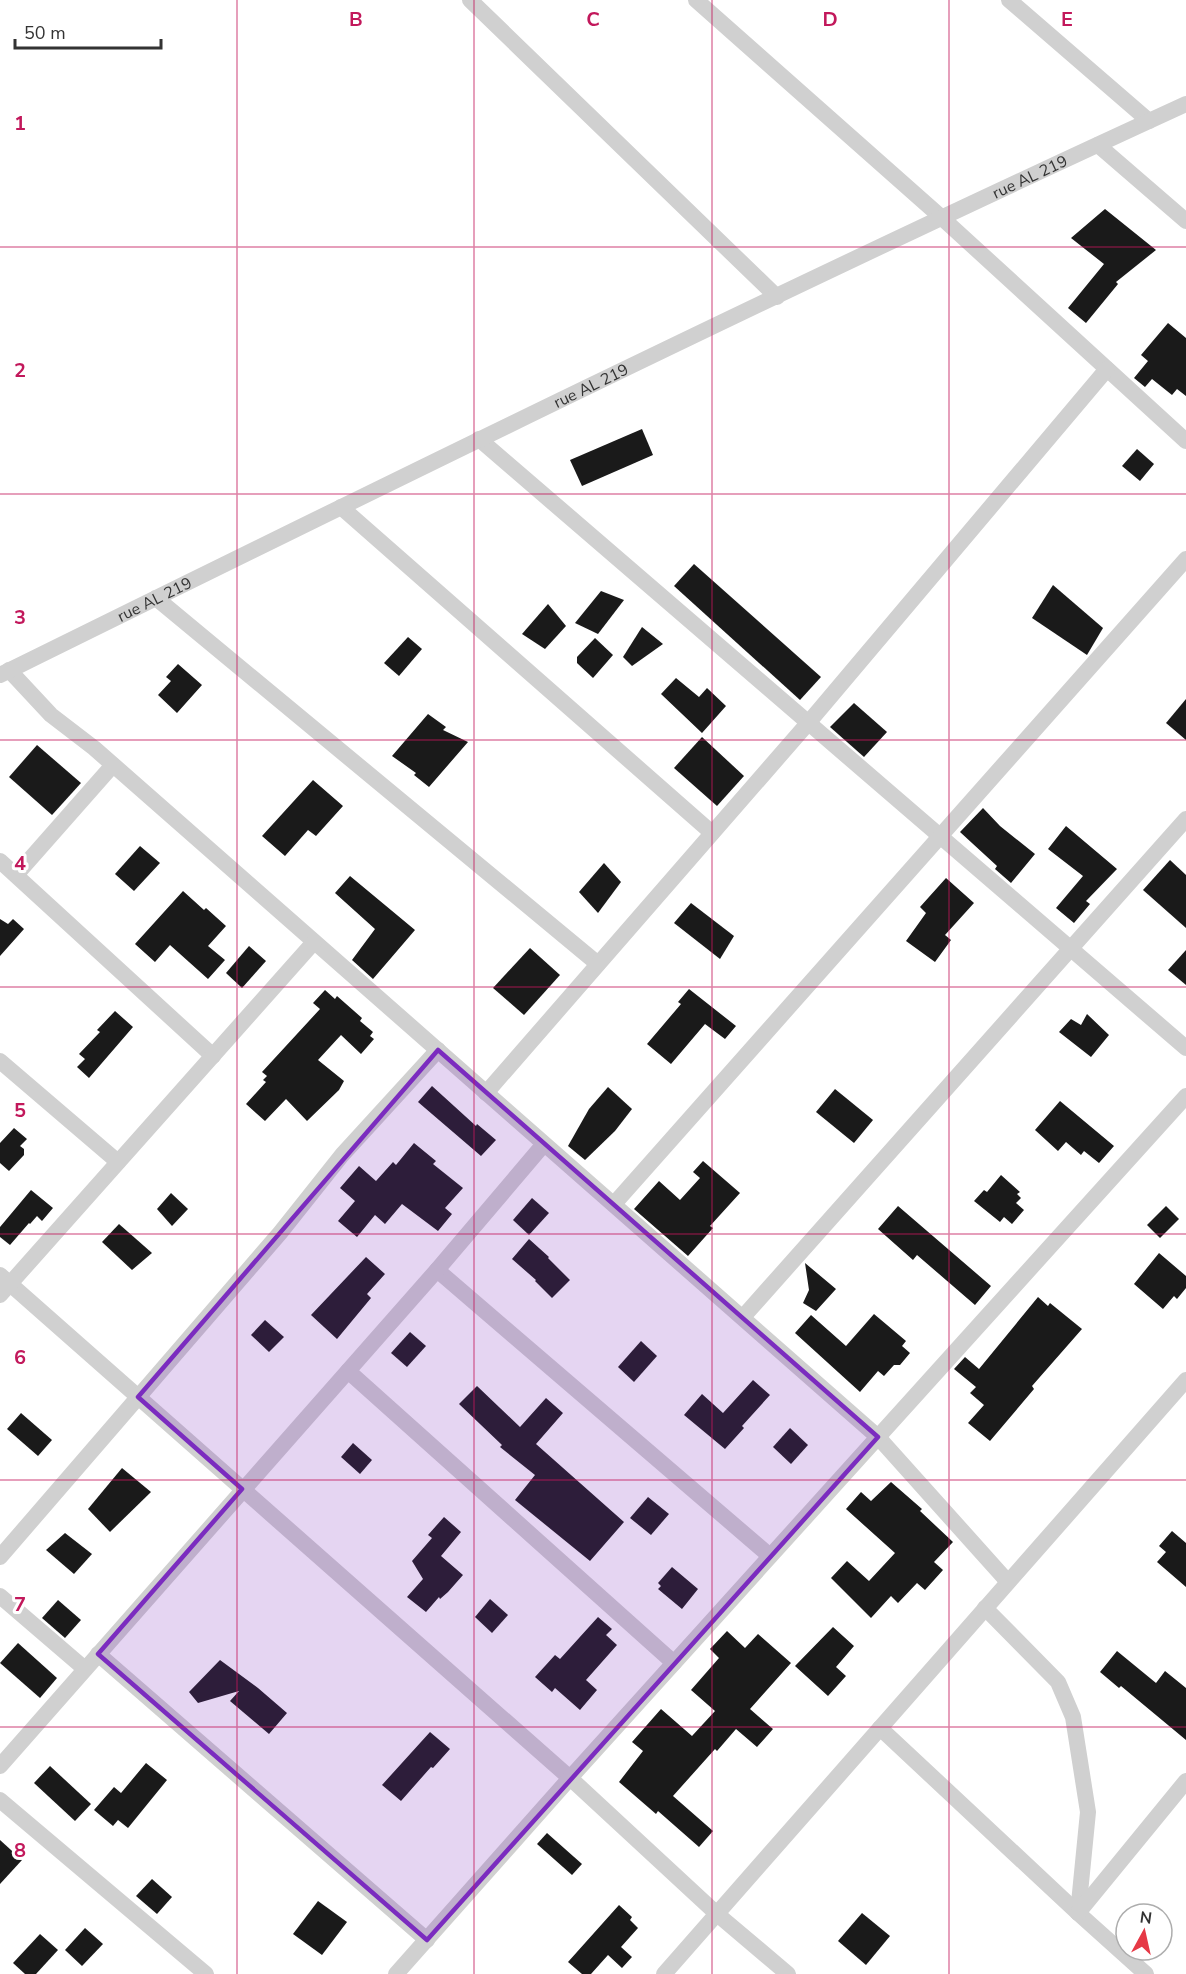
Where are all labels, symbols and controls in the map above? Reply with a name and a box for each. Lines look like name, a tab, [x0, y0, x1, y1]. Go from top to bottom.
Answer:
text: B	[349, 6, 363, 33]
text: C	[586, 6, 600, 33]
text: D	[822, 6, 838, 33]
text: E	[1061, 6, 1073, 33]
scale bar	[15, 12, 160, 50]
text: 50 m	[24, 21, 66, 45]
text: 1	[14, 110, 26, 137]
street label: rue AL 219	[989, 150, 1071, 204]
text: 2	[14, 357, 26, 384]
street label: rue AL 219	[550, 359, 632, 414]
street label: rue AL 219	[114, 572, 196, 628]
text: 3	[14, 604, 26, 631]
text: 4	[14, 850, 26, 877]
text: 5	[14, 1097, 26, 1124]
text: 6	[14, 1344, 26, 1371]
text: 7	[14, 1591, 26, 1618]
text: 8	[14, 1837, 26, 1864]
north arrow	[1114, 1902, 1174, 1962]
text: N	[1138, 1906, 1153, 1930]

